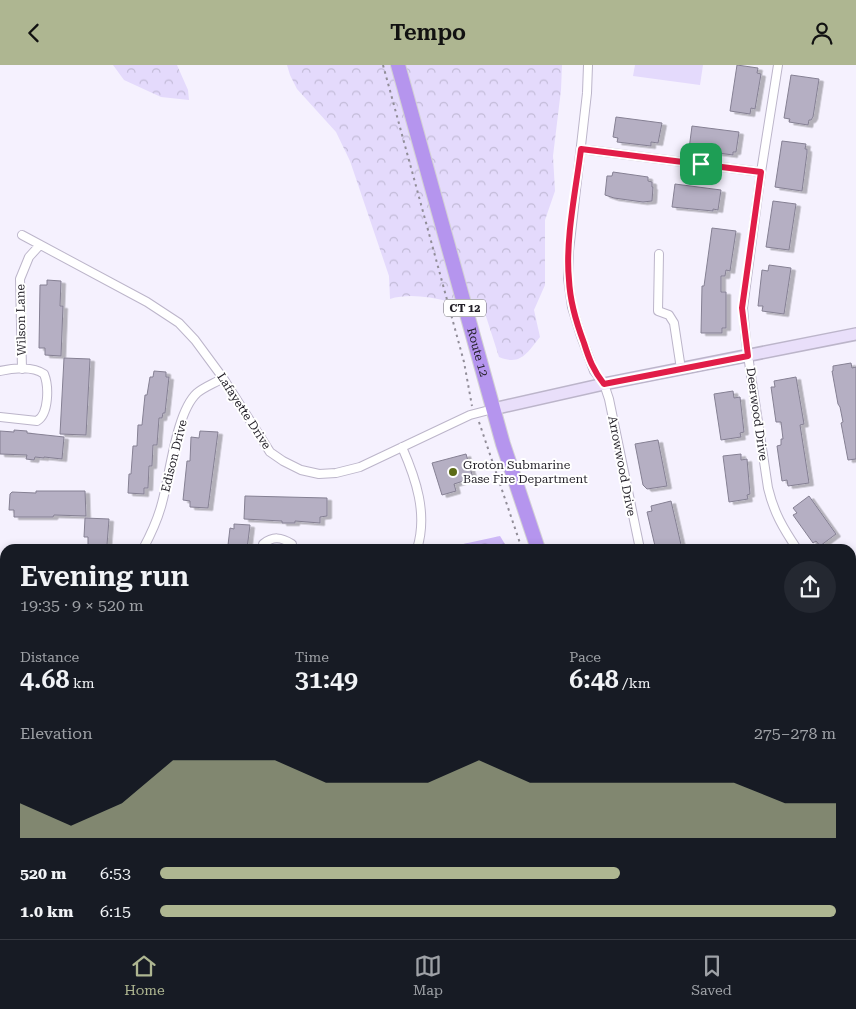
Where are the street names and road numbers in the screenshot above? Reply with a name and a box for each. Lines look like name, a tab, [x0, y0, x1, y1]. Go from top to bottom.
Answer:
street label: Wilson Lane	[13, 284, 29, 356]
road number: CT 12	[444, 299, 486, 317]
street label: Route 12	[464, 326, 491, 379]
street label: Deerwood Drive	[744, 366, 771, 462]
street label: Lafayette Drive	[214, 370, 274, 452]
street label: Arrowwood Drive	[605, 415, 639, 518]
street label: Edison Drive	[158, 418, 190, 494]

